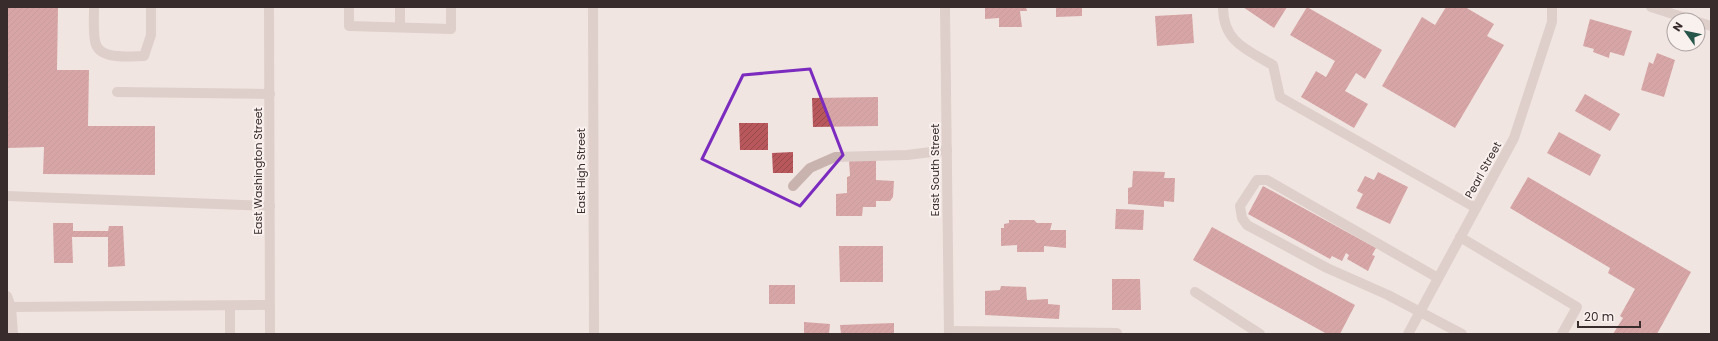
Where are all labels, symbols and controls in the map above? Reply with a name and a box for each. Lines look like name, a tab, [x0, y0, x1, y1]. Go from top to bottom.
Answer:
north arrow	[1666, 12, 1706, 52]
text: N	[1669, 19, 1687, 34]
street label: East Washington Street	[250, 107, 266, 235]
street label: East South Street	[927, 124, 943, 216]
street label: East High Street	[573, 128, 589, 214]
street label: Pearl Street	[1461, 139, 1505, 201]
scale bar	[1578, 303, 1640, 329]
text: 20 m	[1584, 308, 1614, 325]

